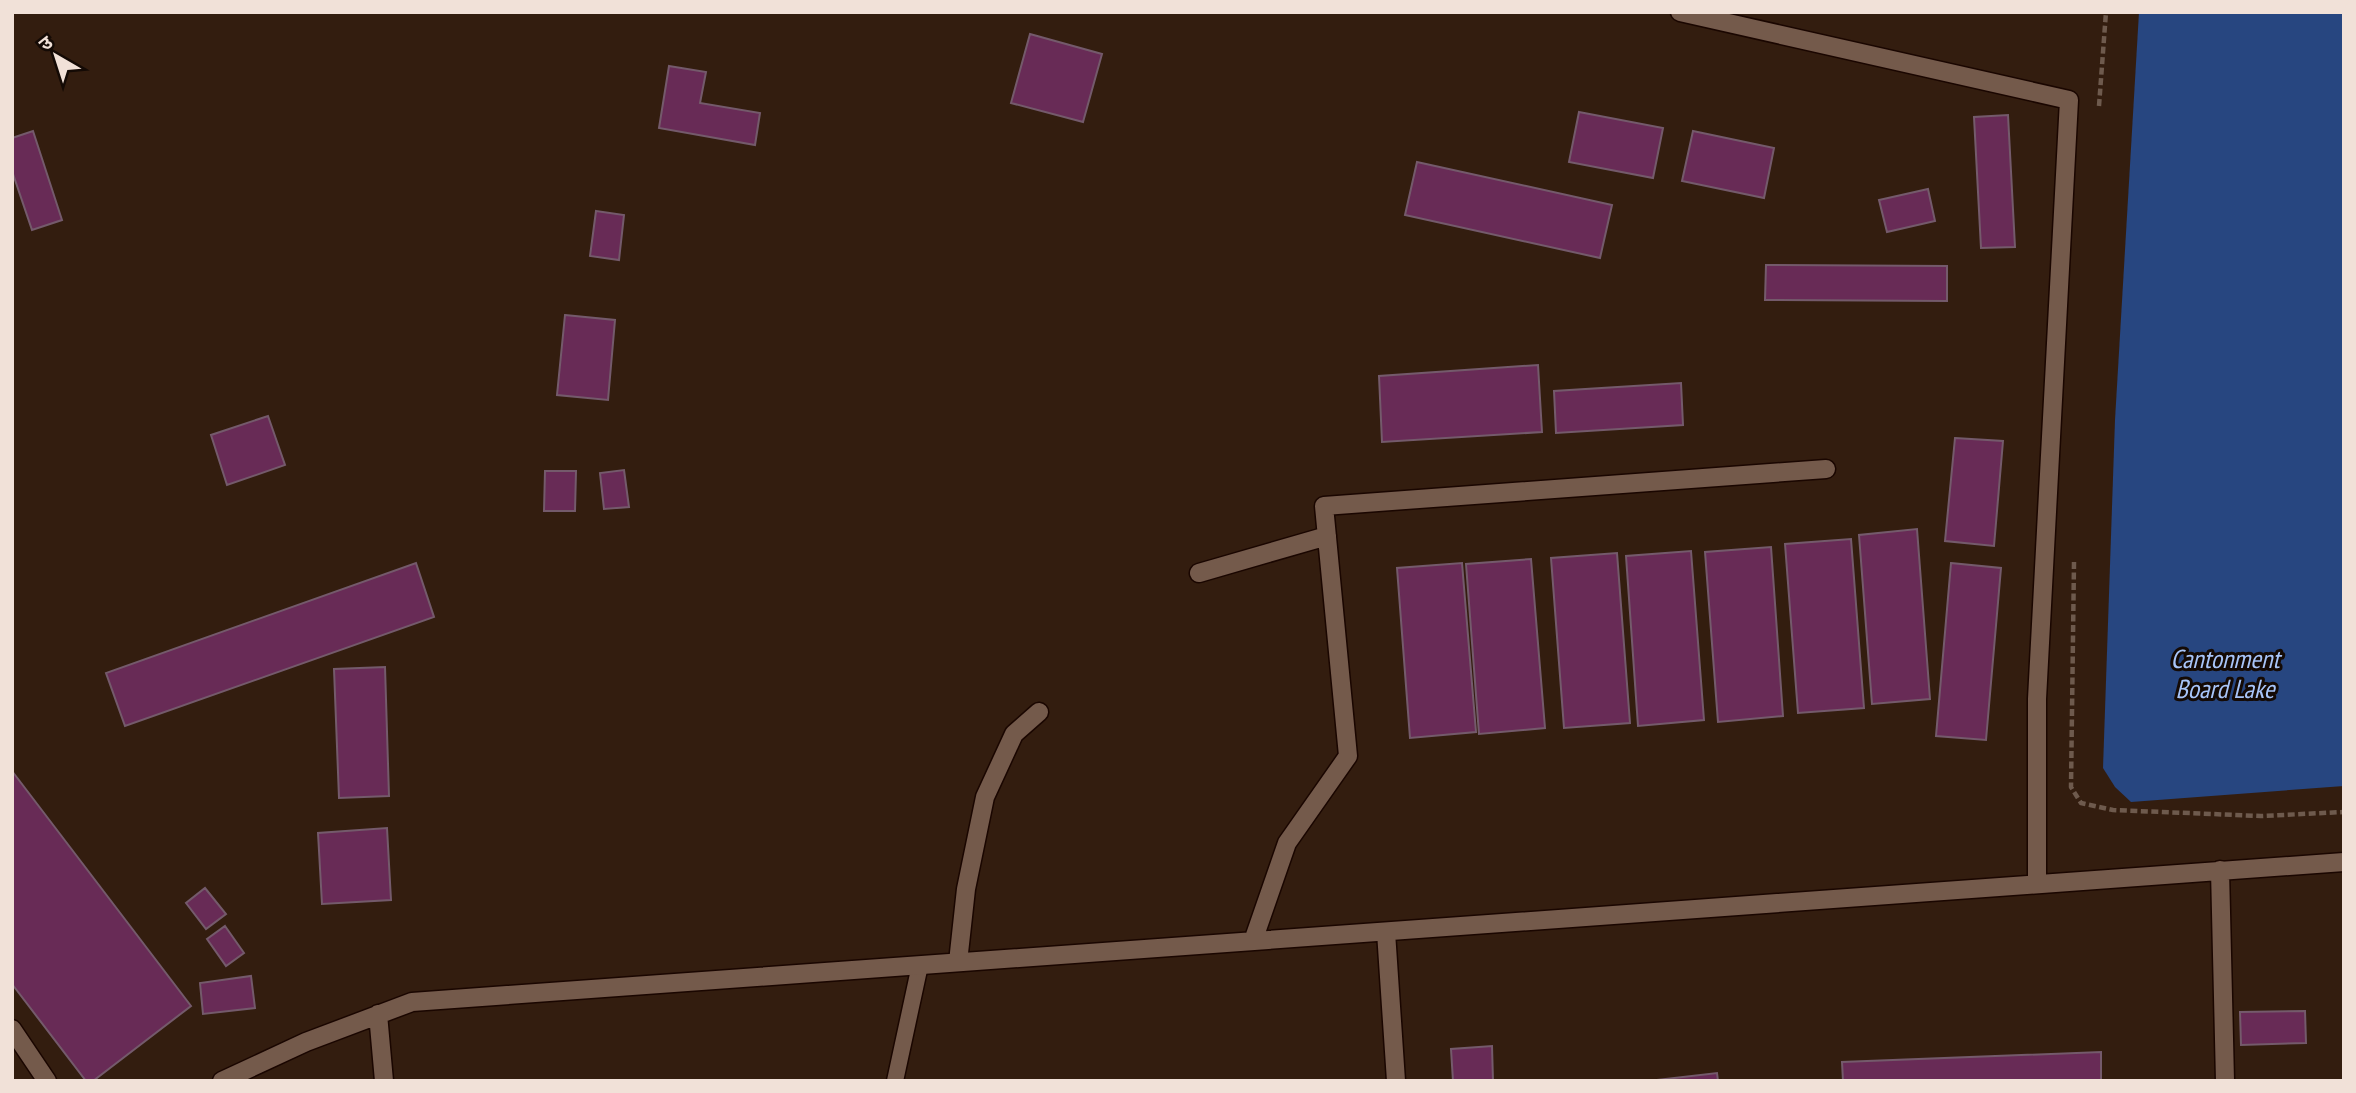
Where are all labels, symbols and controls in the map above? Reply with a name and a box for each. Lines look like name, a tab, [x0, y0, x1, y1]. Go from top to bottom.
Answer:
north arrow	[21, 21, 91, 91]
text: उ	[33, 29, 58, 56]
water label: Cantonment Board Lake	[2170, 642, 2282, 705]

